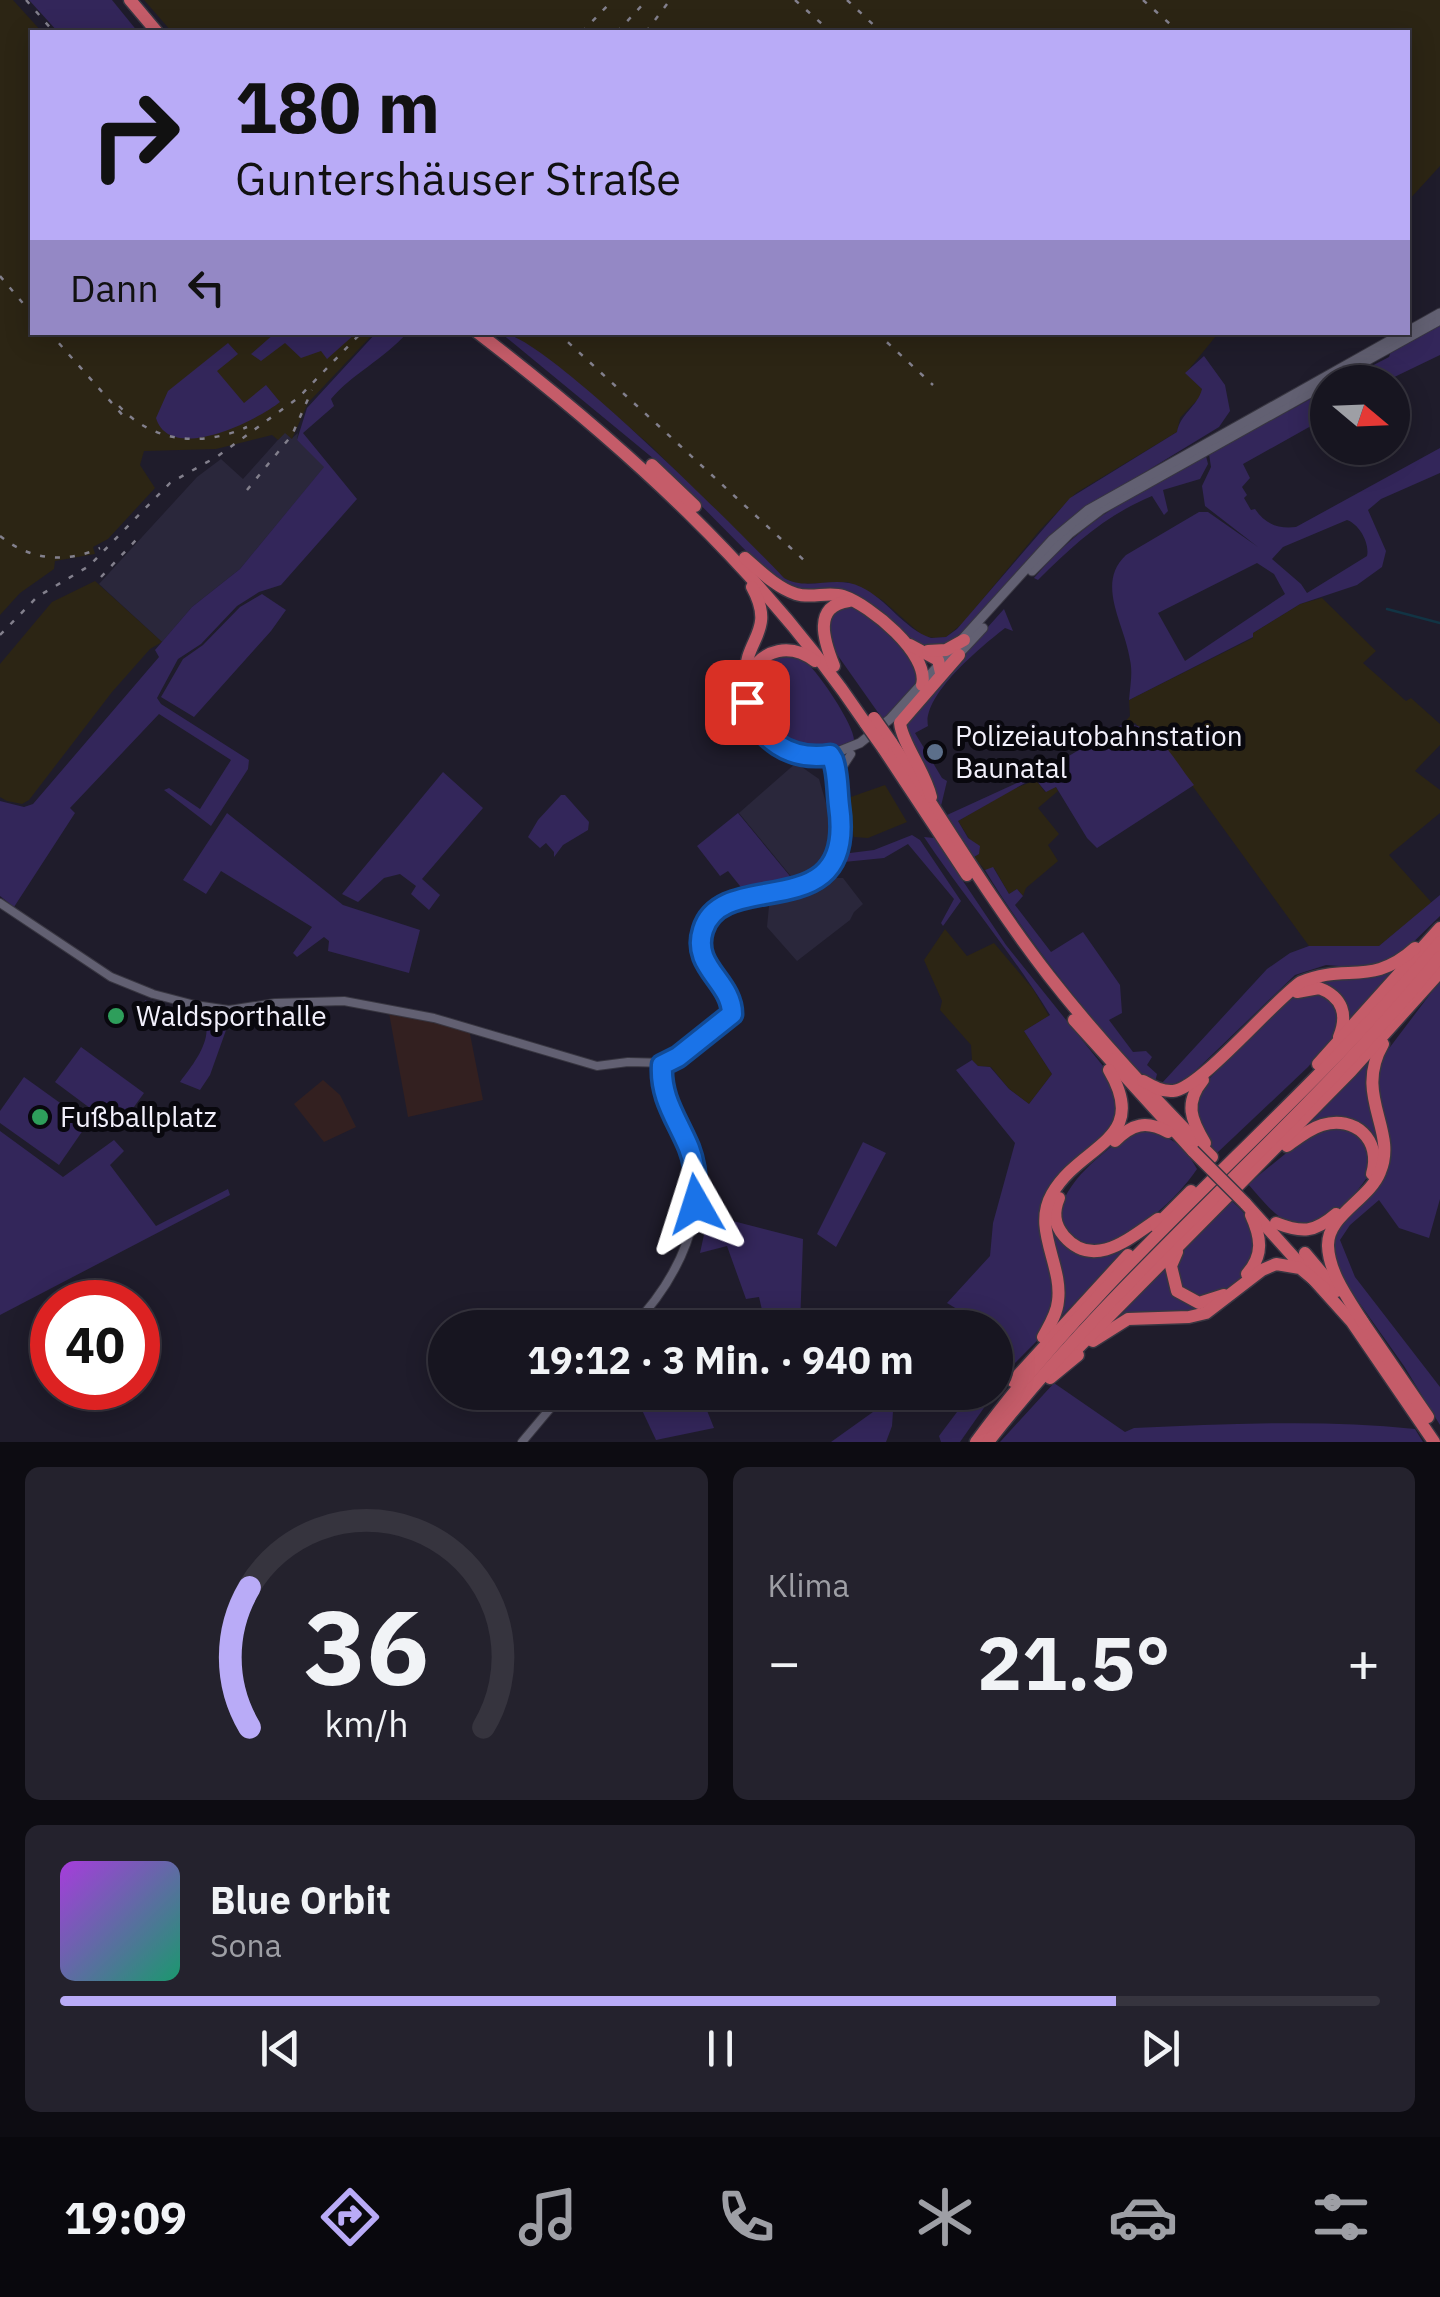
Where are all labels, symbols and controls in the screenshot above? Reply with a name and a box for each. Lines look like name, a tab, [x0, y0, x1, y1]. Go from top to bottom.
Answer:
text: 180 m	[235, 61, 440, 152]
icon: right	[70, 70, 200, 200]
text: Guntershäuser Straße	[235, 149, 681, 207]
icon: left	[179, 260, 234, 315]
text: Dann	[70, 263, 159, 312]
north arrow	[1310, 365, 1410, 465]
map controls	[1310, 365, 1410, 465]
pin	[705, 660, 790, 745]
icon: arrive	[720, 675, 775, 730]
place label: Polizeiautobahnstation Baunatal	[955, 717, 1243, 786]
marker: Polizeiautobahnstation Baunatal	[924, 741, 946, 763]
place label: Waldsporthalle	[136, 997, 327, 1034]
marker: Waldsporthalle	[105, 1005, 127, 1027]
place label: Fußballplatz	[60, 1098, 217, 1135]
marker: Fußballplatz	[29, 1106, 51, 1128]
position arrow	[644, 1152, 748, 1256]
speed limit sign: 40	[30, 1280, 160, 1410]
text: 19:12 · 3 Min. · 940 m	[527, 1335, 914, 1384]
text: Klima	[768, 1564, 850, 1606]
text: 36	[304, 1578, 429, 1714]
text: 21.5°	[977, 1613, 1171, 1711]
text: −	[768, 1626, 801, 1697]
text: +	[1347, 1626, 1380, 1697]
text: km/h	[324, 1700, 408, 1747]
text: Blue Orbit	[210, 1875, 391, 1924]
text: Sona	[210, 1924, 282, 1966]
icon: previous	[253, 2021, 308, 2076]
icon: pause	[693, 2021, 748, 2076]
icon: next	[1133, 2021, 1188, 2076]
icon: directions	[315, 2182, 385, 2252]
icon: music	[513, 2182, 583, 2252]
icon: phone	[711, 2182, 781, 2252]
icon: climate	[910, 2182, 980, 2252]
icon: car	[1108, 2182, 1178, 2252]
icon: filters	[1306, 2182, 1376, 2252]
text: 19:09	[64, 2188, 187, 2246]

